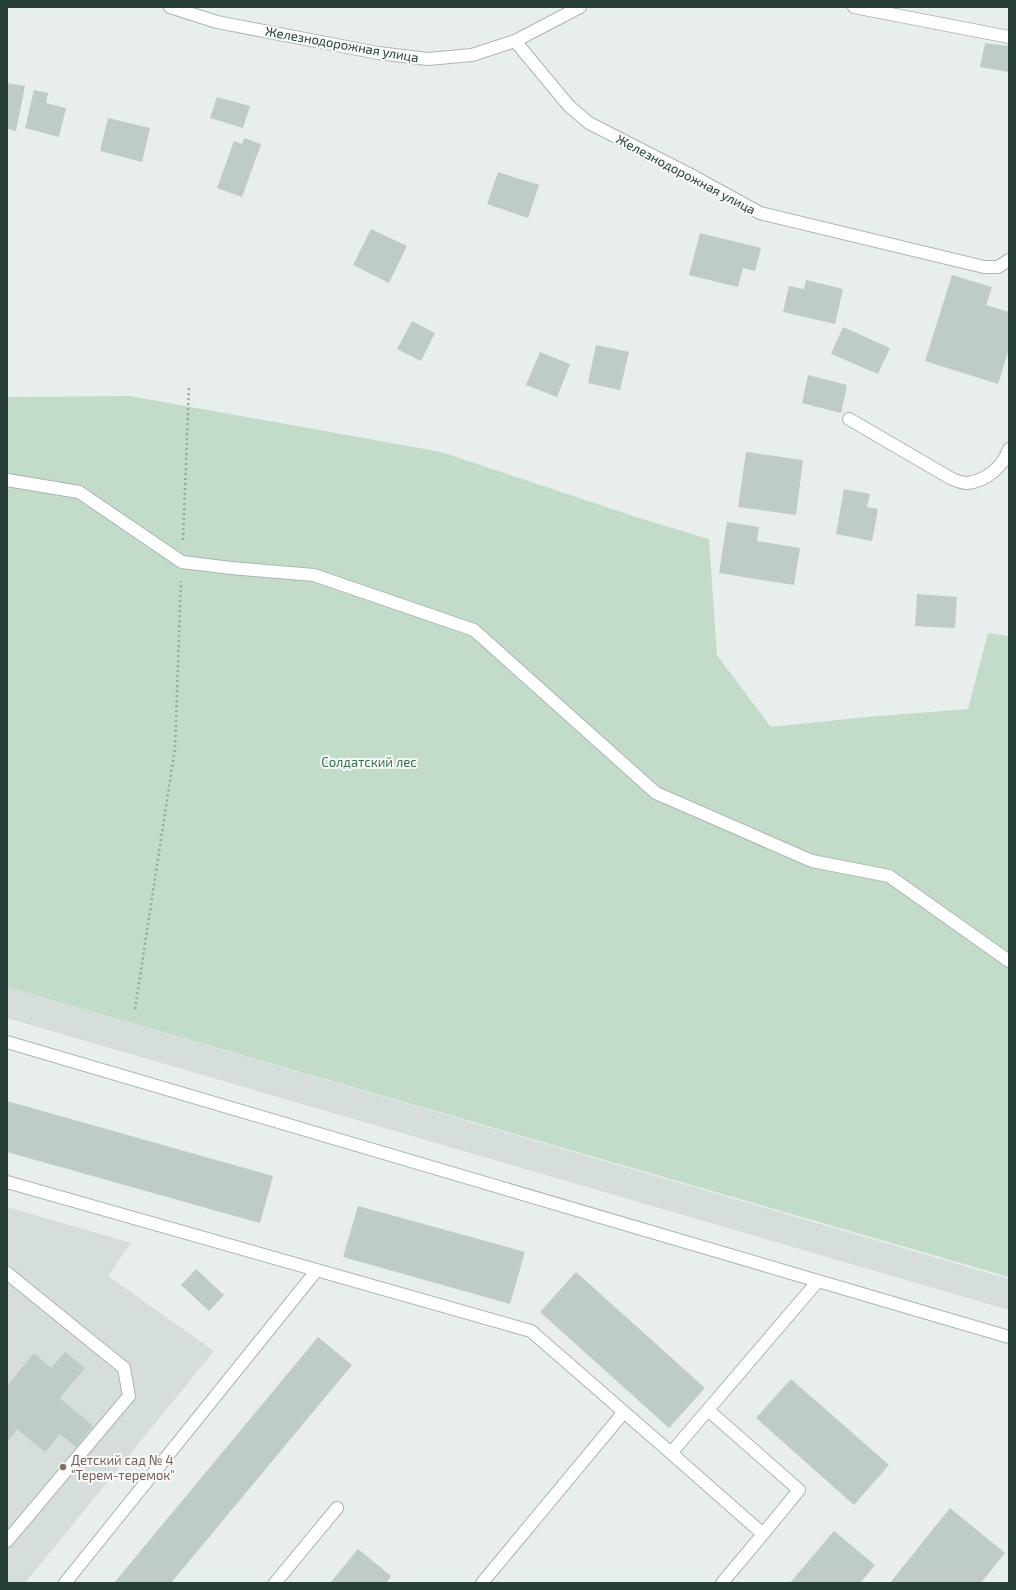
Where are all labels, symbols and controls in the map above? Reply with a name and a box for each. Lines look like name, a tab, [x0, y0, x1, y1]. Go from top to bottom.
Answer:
street label: Железнодорожная улица	[264, 23, 420, 65]
street label: Железнодорожная улица	[614, 130, 758, 218]
park label: Солдатский лес	[321, 754, 417, 770]
place label: Детский сад № 4 "Терем-теремок"	[71, 1452, 175, 1483]
marker: Детский сад № 4 "Терем-теремок"	[58, 1462, 68, 1472]

